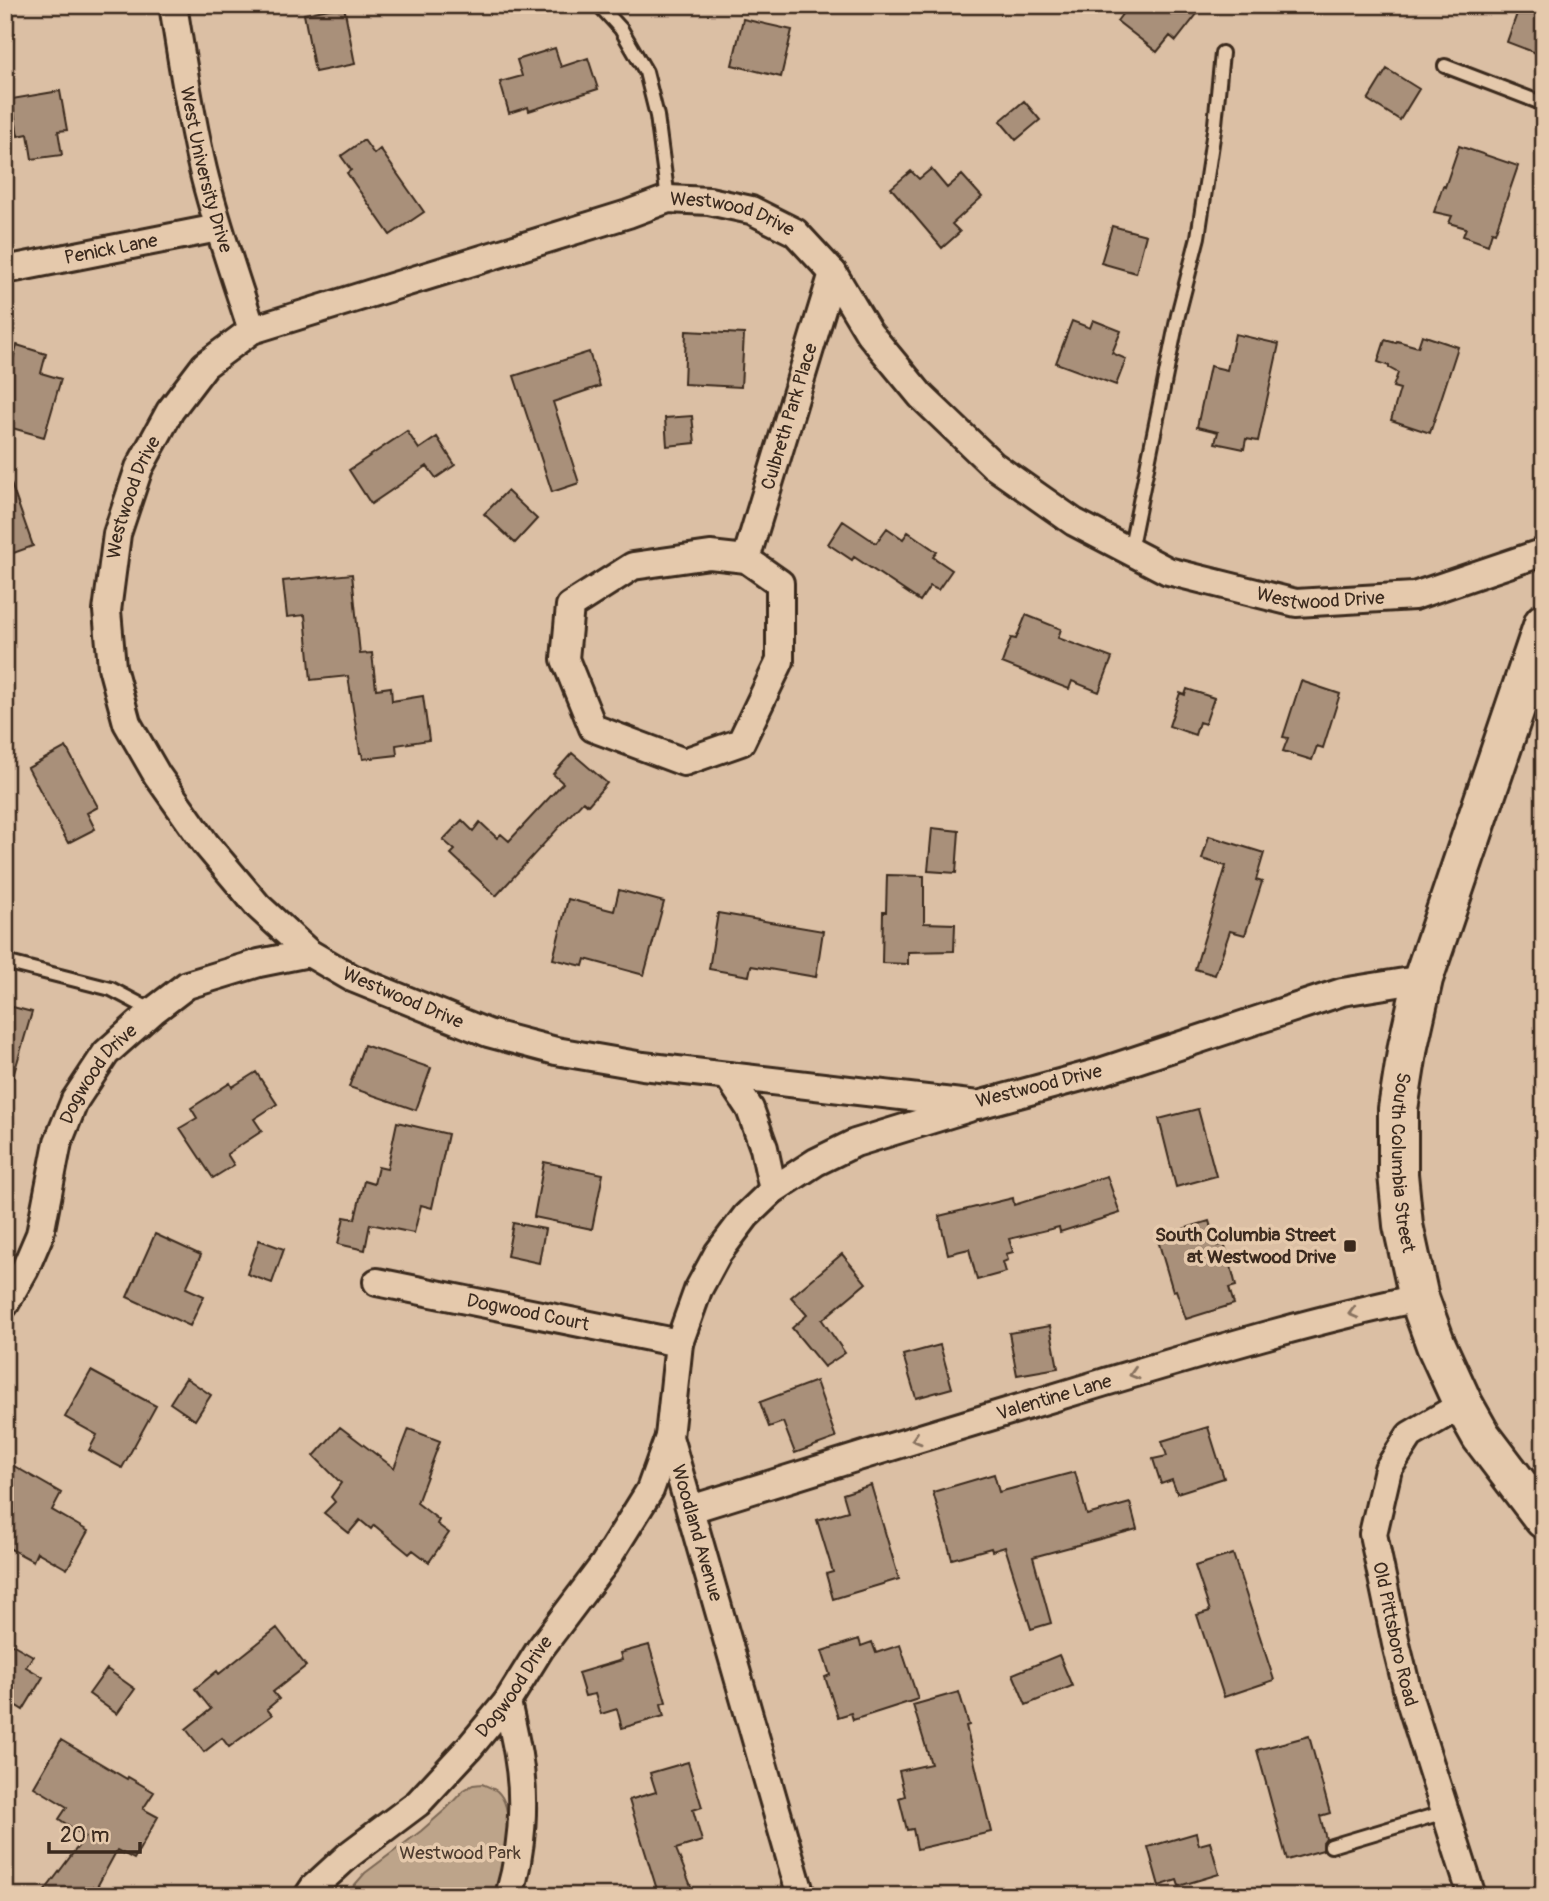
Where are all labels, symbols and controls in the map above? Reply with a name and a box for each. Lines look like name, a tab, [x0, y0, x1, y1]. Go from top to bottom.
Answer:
street label: West University Drive	[174, 85, 238, 256]
street label: Westwood Drive	[669, 187, 799, 242]
street label: Penick Lane	[62, 228, 160, 270]
street label: Culbreth Park Place	[756, 340, 823, 493]
street label: Westwood Drive	[102, 431, 166, 560]
street label: Westwood Drive	[1254, 582, 1386, 615]
street label: Westwood Drive	[339, 962, 468, 1034]
street label: Dogwood Drive	[55, 1018, 143, 1128]
street label: Westwood Drive	[974, 1059, 1105, 1113]
street label: South Columbia Street	[1386, 1071, 1421, 1255]
place label: South Columbia Street at Westwood Drive	[1155, 1223, 1337, 1269]
marker: South Columbia Street at Westwood Drive	[1342, 1238, 1358, 1254]
street label: Dogwood Court	[465, 1288, 592, 1337]
one-way arrow	[1347, 1305, 1359, 1319]
one-way arrow	[1128, 1365, 1140, 1380]
street label: Valentine Lane	[994, 1369, 1115, 1426]
one-way arrow	[910, 1430, 922, 1445]
street label: Woodland Avenue	[666, 1462, 728, 1605]
street label: Old Pittsboro Road	[1367, 1560, 1423, 1709]
street label: Dogwood Drive	[470, 1630, 558, 1743]
scale bar	[49, 1810, 140, 1854]
text: 20 m	[60, 1822, 109, 1849]
park label: Westwood Park	[399, 1841, 521, 1865]

